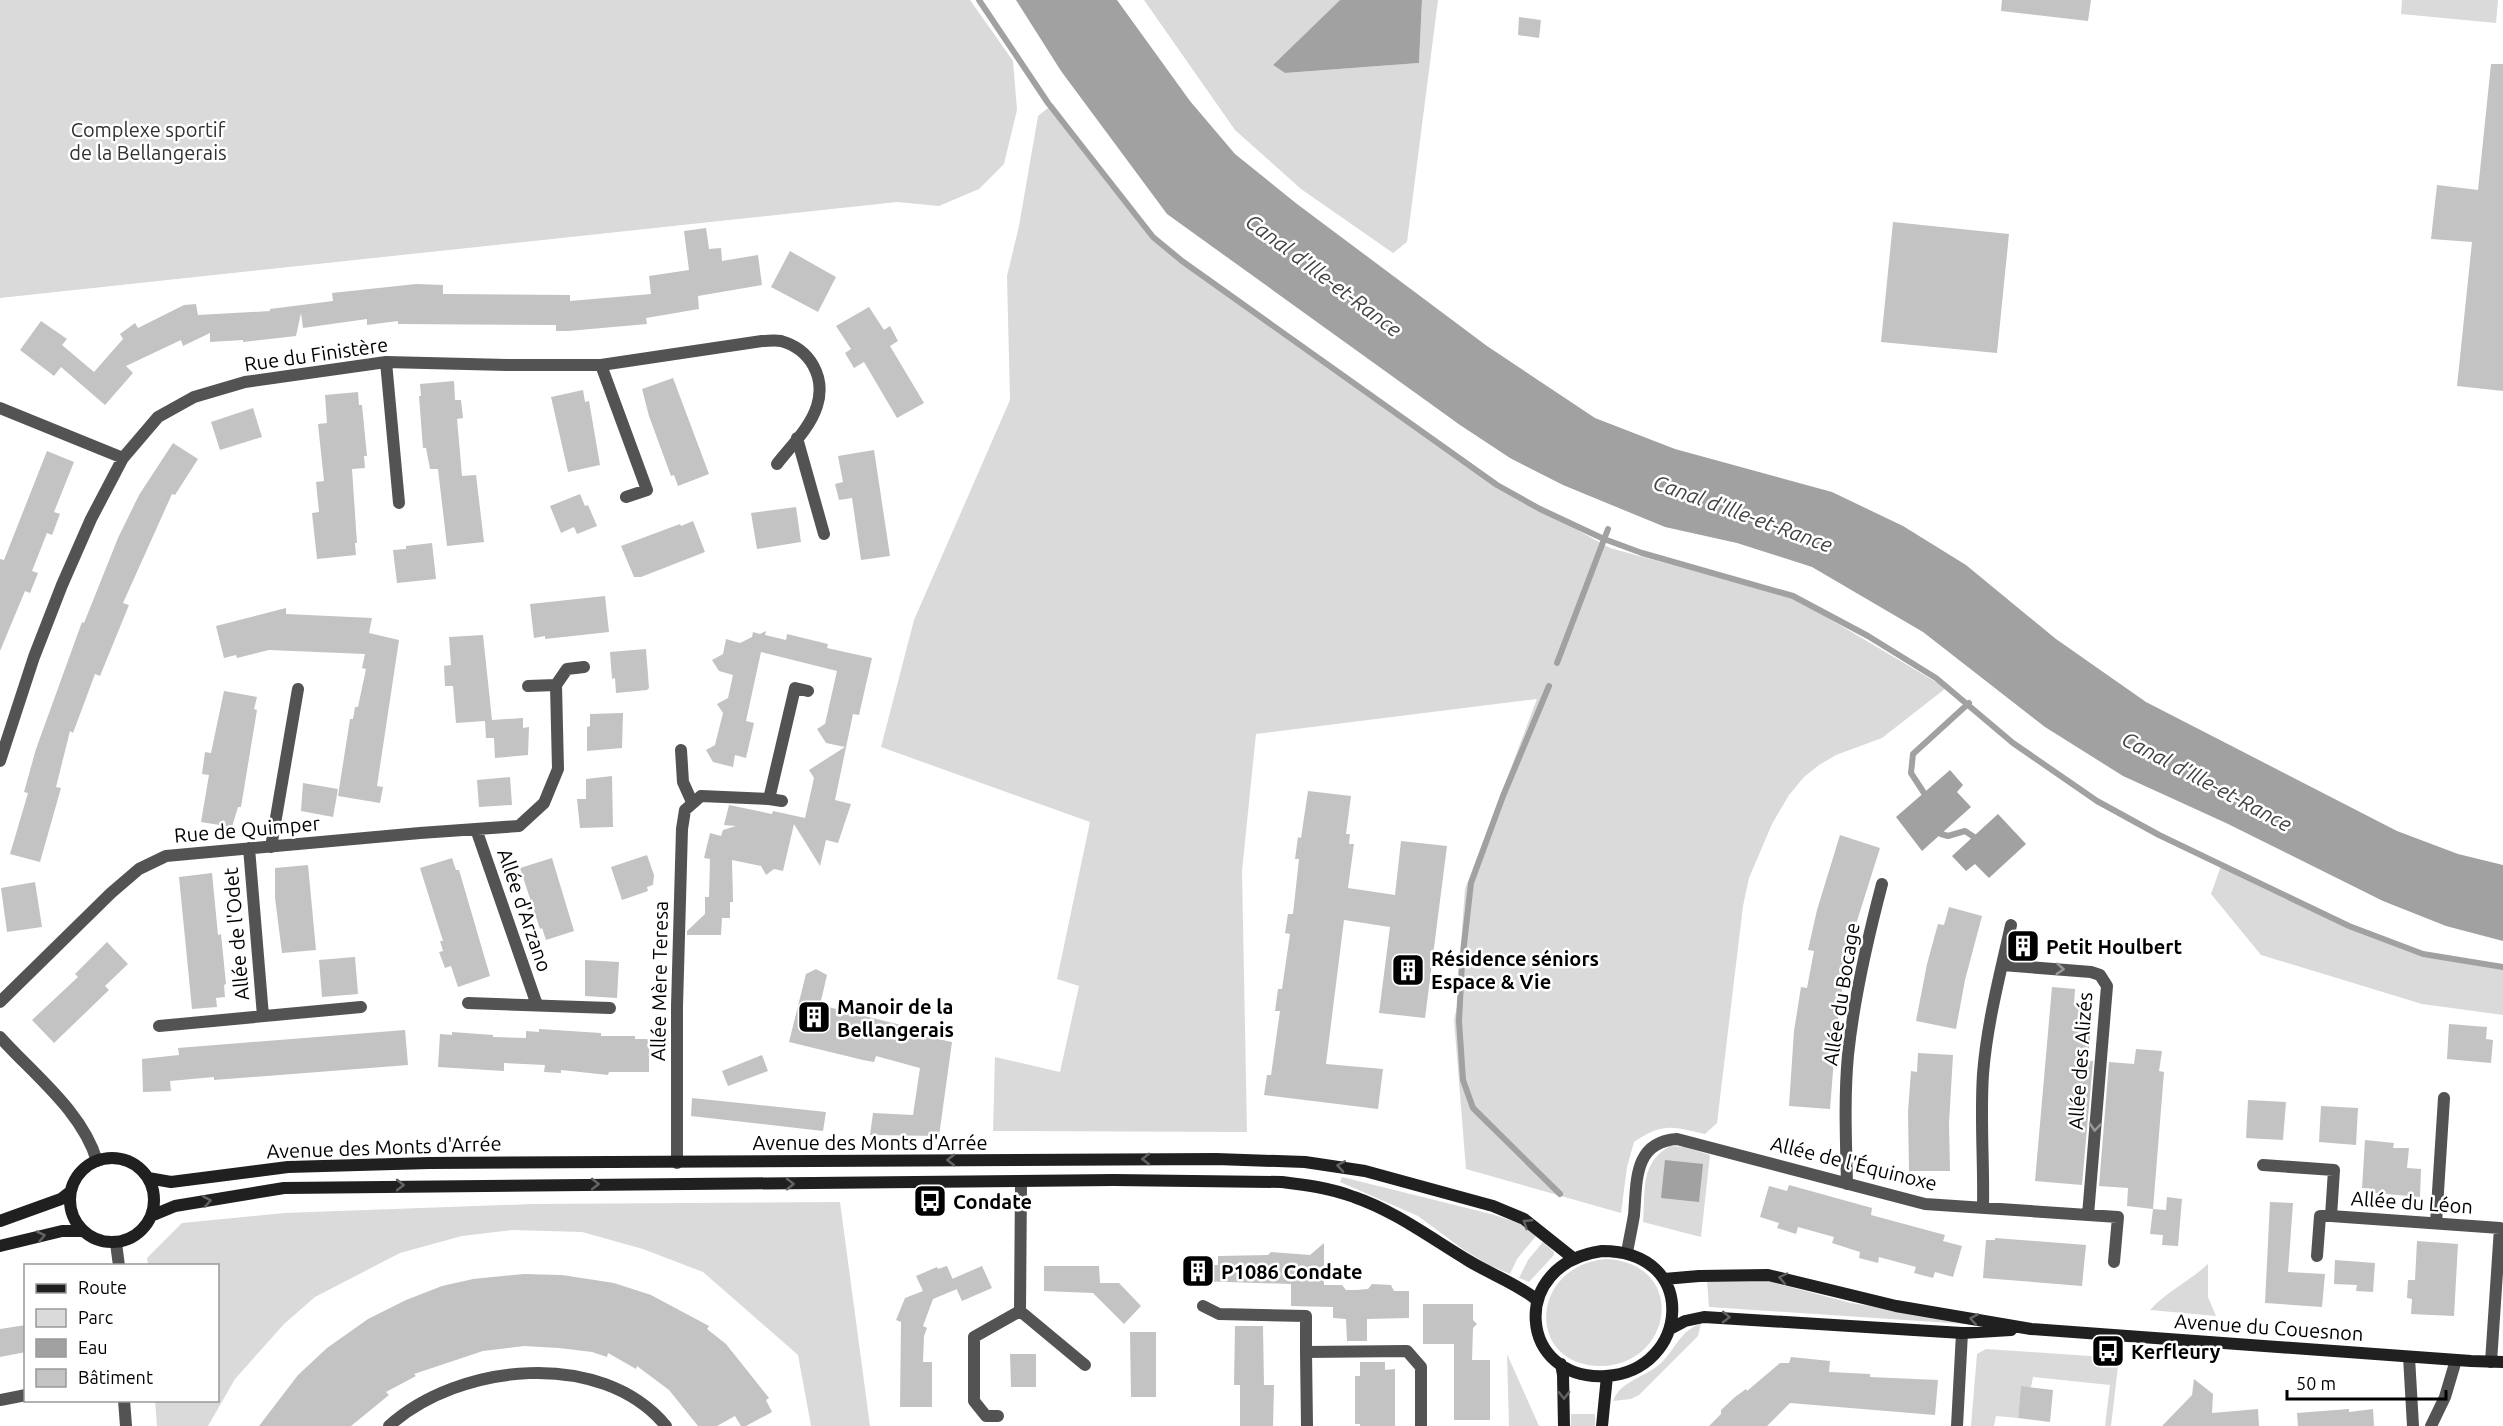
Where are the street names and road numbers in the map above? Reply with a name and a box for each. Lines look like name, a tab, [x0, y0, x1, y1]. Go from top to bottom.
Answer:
street label: Rue du Finistère	[243, 333, 389, 375]
street label: Rue de Quimper	[173, 811, 321, 847]
street label: Allée d'Arzano	[493, 845, 557, 975]
street label: Allée de l'Odet	[219, 866, 253, 1001]
street label: Allée Mère Teresa	[646, 901, 672, 1061]
street label: Allée du Bocage	[1818, 921, 1864, 1067]
street label: Allée des Alizés	[2064, 991, 2096, 1131]
street label: Avenue des Monts d'Arrée	[266, 1131, 502, 1163]
street label: Avenue des Monts d'Arrée	[752, 1131, 988, 1154]
street label: Allée de l'Équinoxe	[1768, 1131, 1940, 1195]
street label: Allée du Léon	[2350, 1186, 2474, 1218]
street label: Avenue du Couesnon	[2174, 1309, 2364, 1345]

